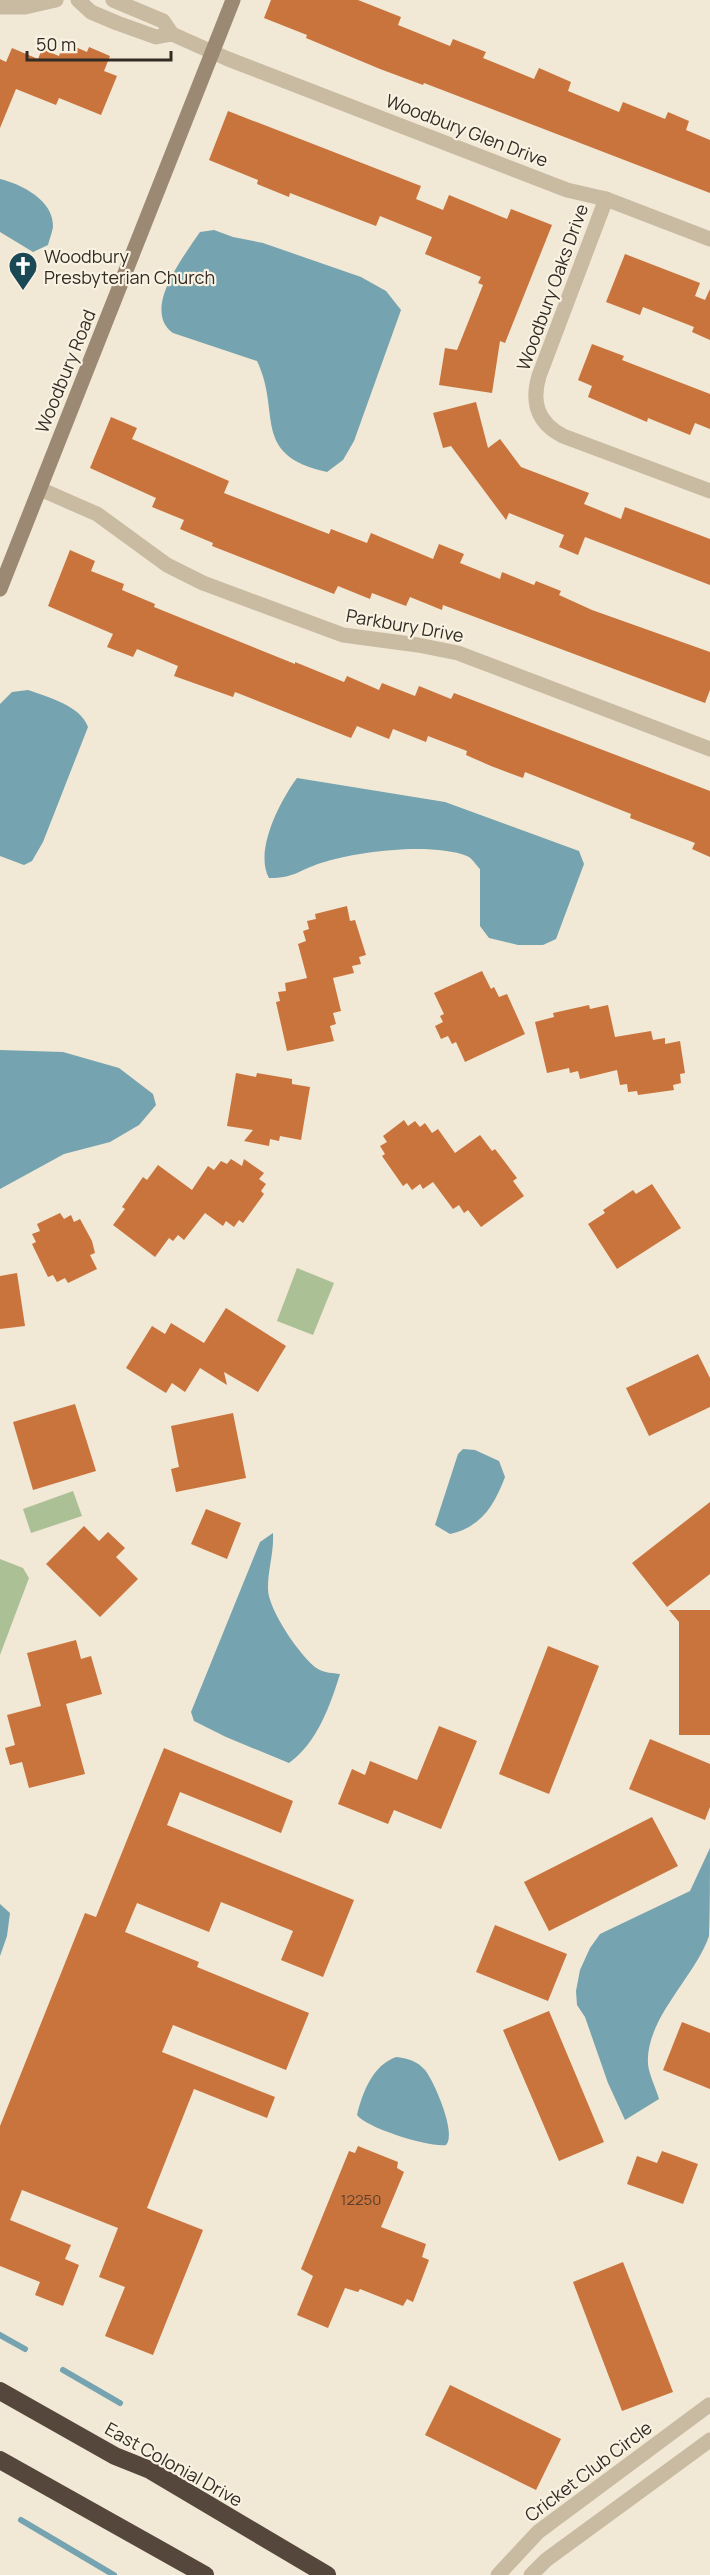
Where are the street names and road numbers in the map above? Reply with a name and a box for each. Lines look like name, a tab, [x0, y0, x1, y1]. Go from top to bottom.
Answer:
street label: Woodbury Glen Drive	[382, 88, 552, 172]
street label: Woodbury Oaks Drive	[511, 200, 593, 374]
street label: Woodbury Road	[29, 306, 101, 436]
street label: Parkbury Drive	[344, 603, 466, 647]
street label: Cricket Club Circle	[520, 2415, 656, 2527]
street label: East Colonial Drive	[101, 2416, 247, 2512]

